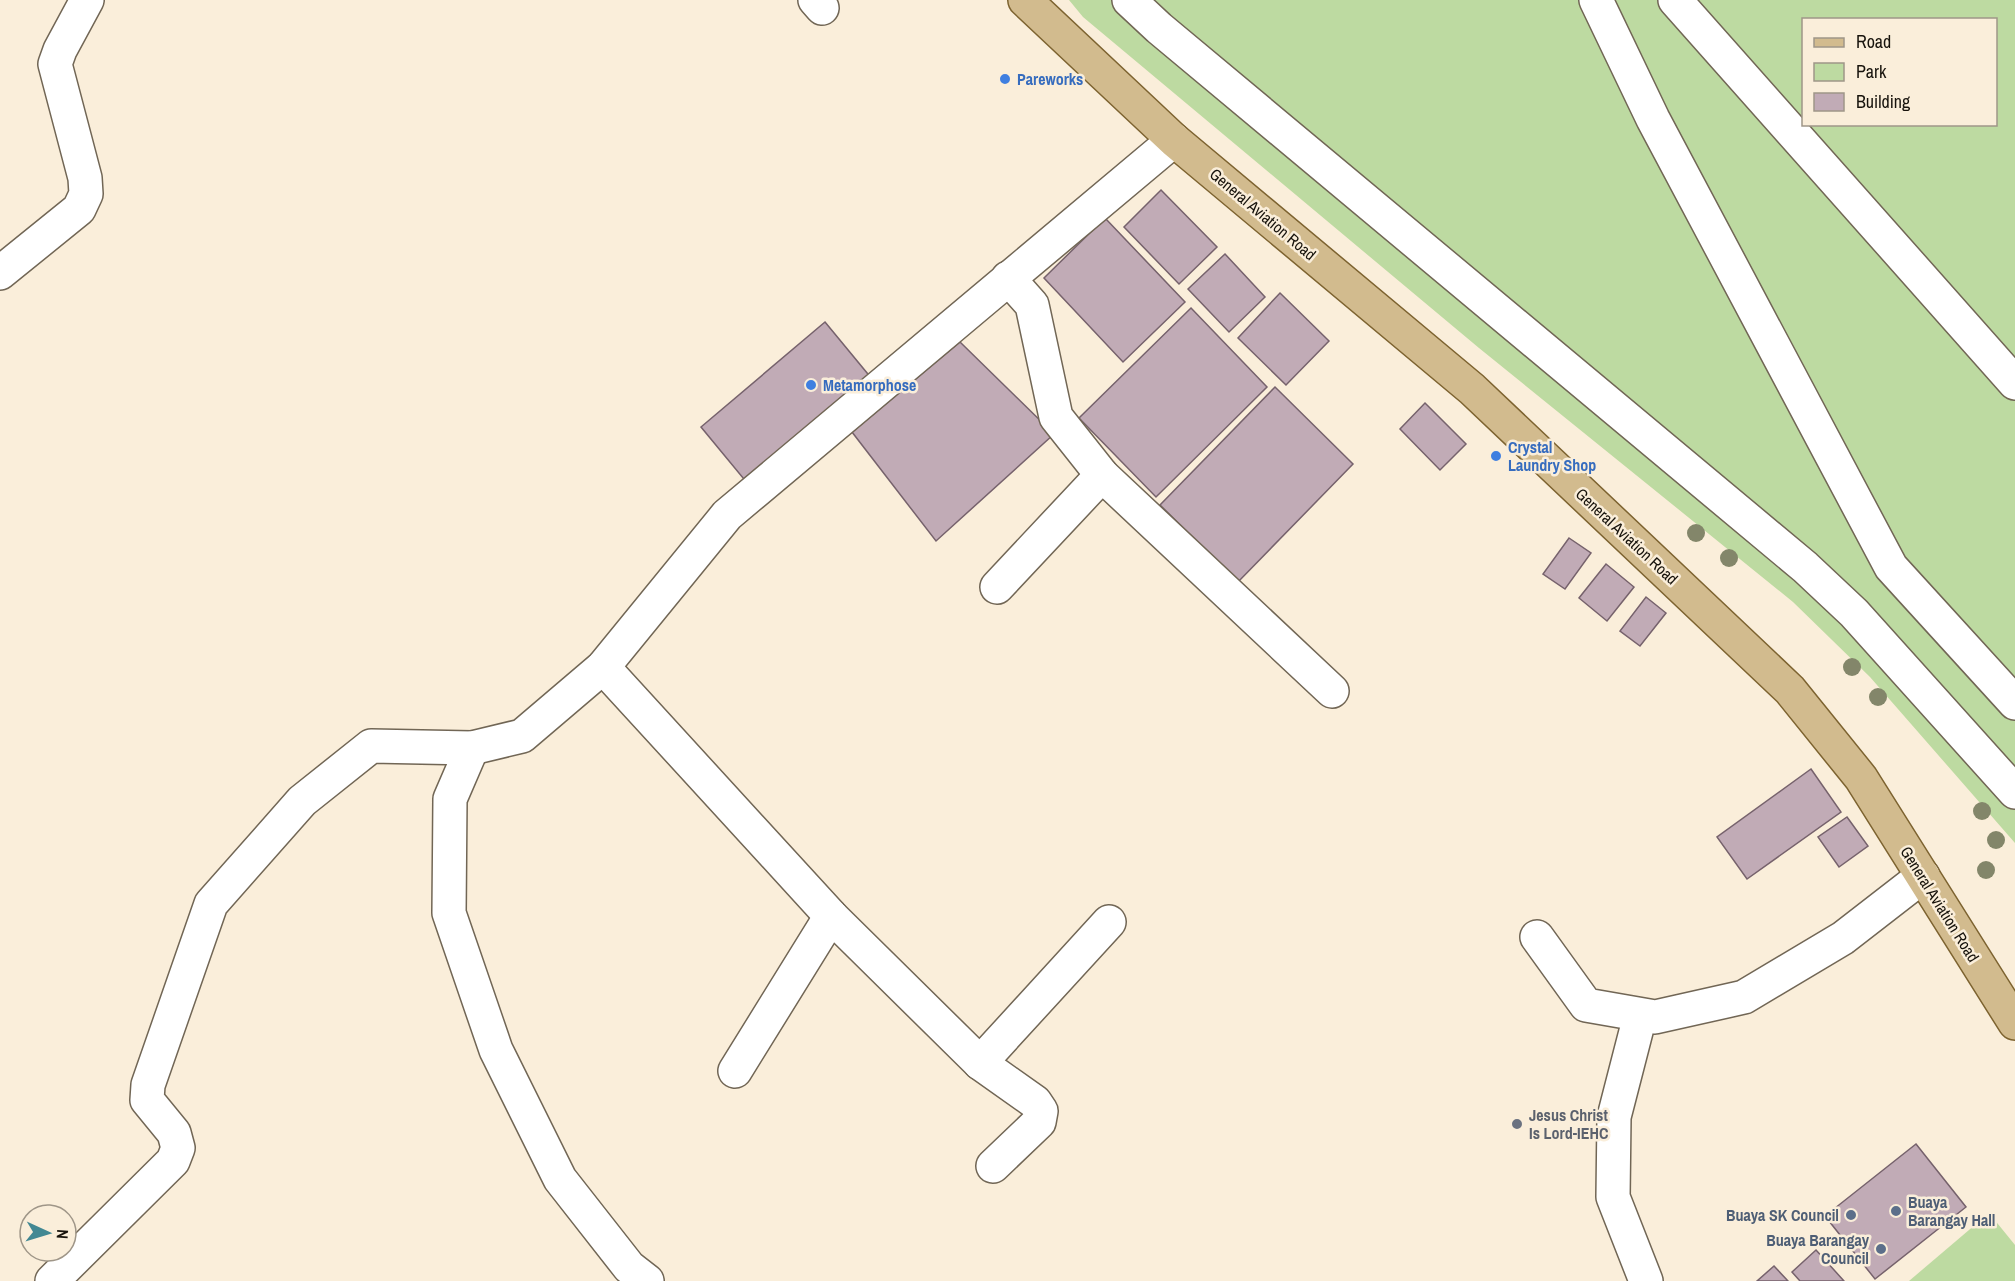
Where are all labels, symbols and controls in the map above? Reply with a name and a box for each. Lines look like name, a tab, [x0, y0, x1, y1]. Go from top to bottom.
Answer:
legend	[1802, 18, 1997, 126]
text: Road	[1856, 29, 1891, 54]
text: Park	[1856, 59, 1887, 84]
place label: Pareworks	[1017, 68, 1083, 90]
marker: Pareworks	[998, 72, 1012, 86]
text: Building	[1856, 89, 1911, 114]
street label: General Aviation Road	[1205, 163, 1321, 265]
place label: Metamorphose	[823, 374, 916, 396]
marker: Metamorphose	[804, 378, 818, 392]
place label: Crystal Laundry Shop	[1508, 436, 1596, 476]
marker: Crystal Laundry Shop	[1489, 449, 1503, 463]
street label: General Aviation Road	[1571, 483, 1683, 589]
street label: General Aviation Road	[1896, 842, 1984, 966]
place label: Jesus Christ Is Lord-IEHC	[1529, 1104, 1608, 1144]
marker: Jesus Christ Is Lord-IEHC	[1510, 1117, 1524, 1131]
place label: Buaya Barangay Hall	[1908, 1191, 1996, 1231]
north arrow	[18, 1203, 78, 1263]
place label: Buaya SK Council	[1726, 1204, 1839, 1226]
marker: Buaya Barangay Hall	[1889, 1204, 1903, 1218]
marker: Buaya SK Council	[1844, 1208, 1858, 1222]
text: N	[52, 1229, 74, 1240]
place label: Buaya Barangay Council	[1766, 1229, 1870, 1269]
marker: Buaya Barangay Council	[1874, 1242, 1888, 1256]

